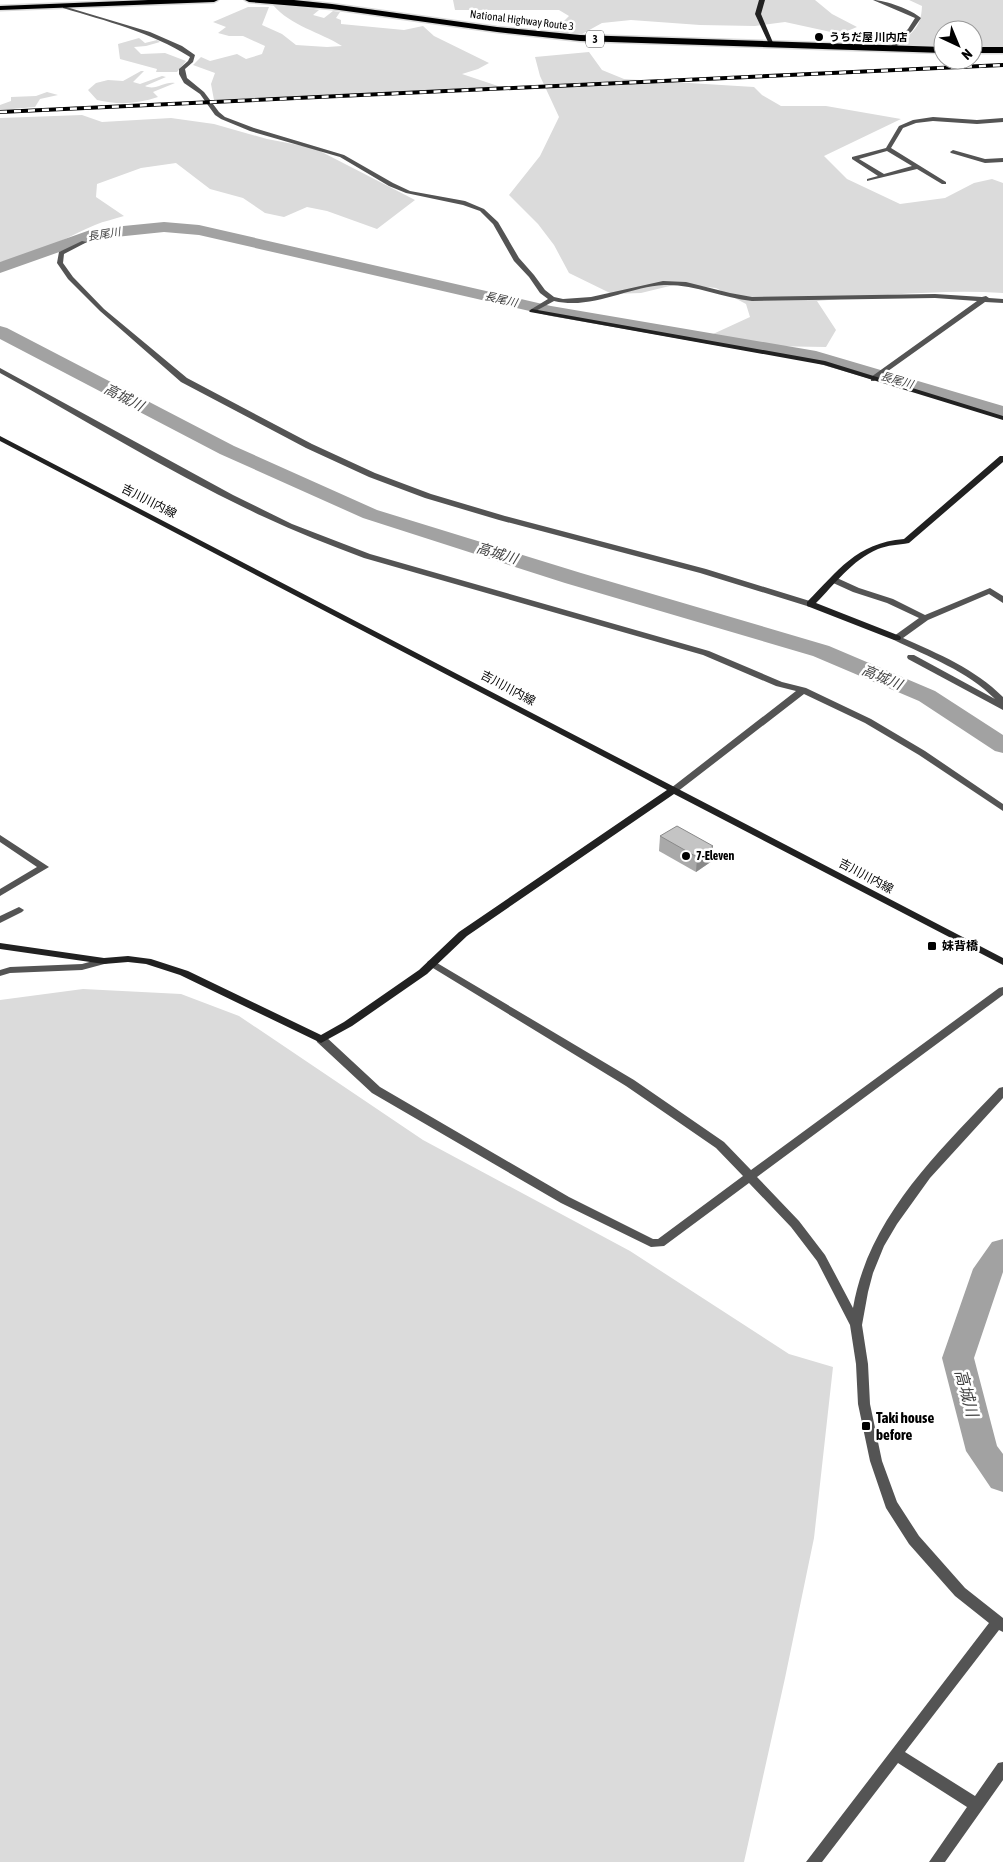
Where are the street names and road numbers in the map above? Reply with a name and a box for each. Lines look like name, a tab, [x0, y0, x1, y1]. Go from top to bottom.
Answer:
street label: National Highway Route 3	[469, 8, 575, 32]
road number: 3	[586, 30, 604, 48]
street label: 吉川川内線	[119, 481, 179, 521]
street label: 吉川川内線	[478, 668, 538, 708]
street label: 吉川川内線	[836, 856, 896, 896]

